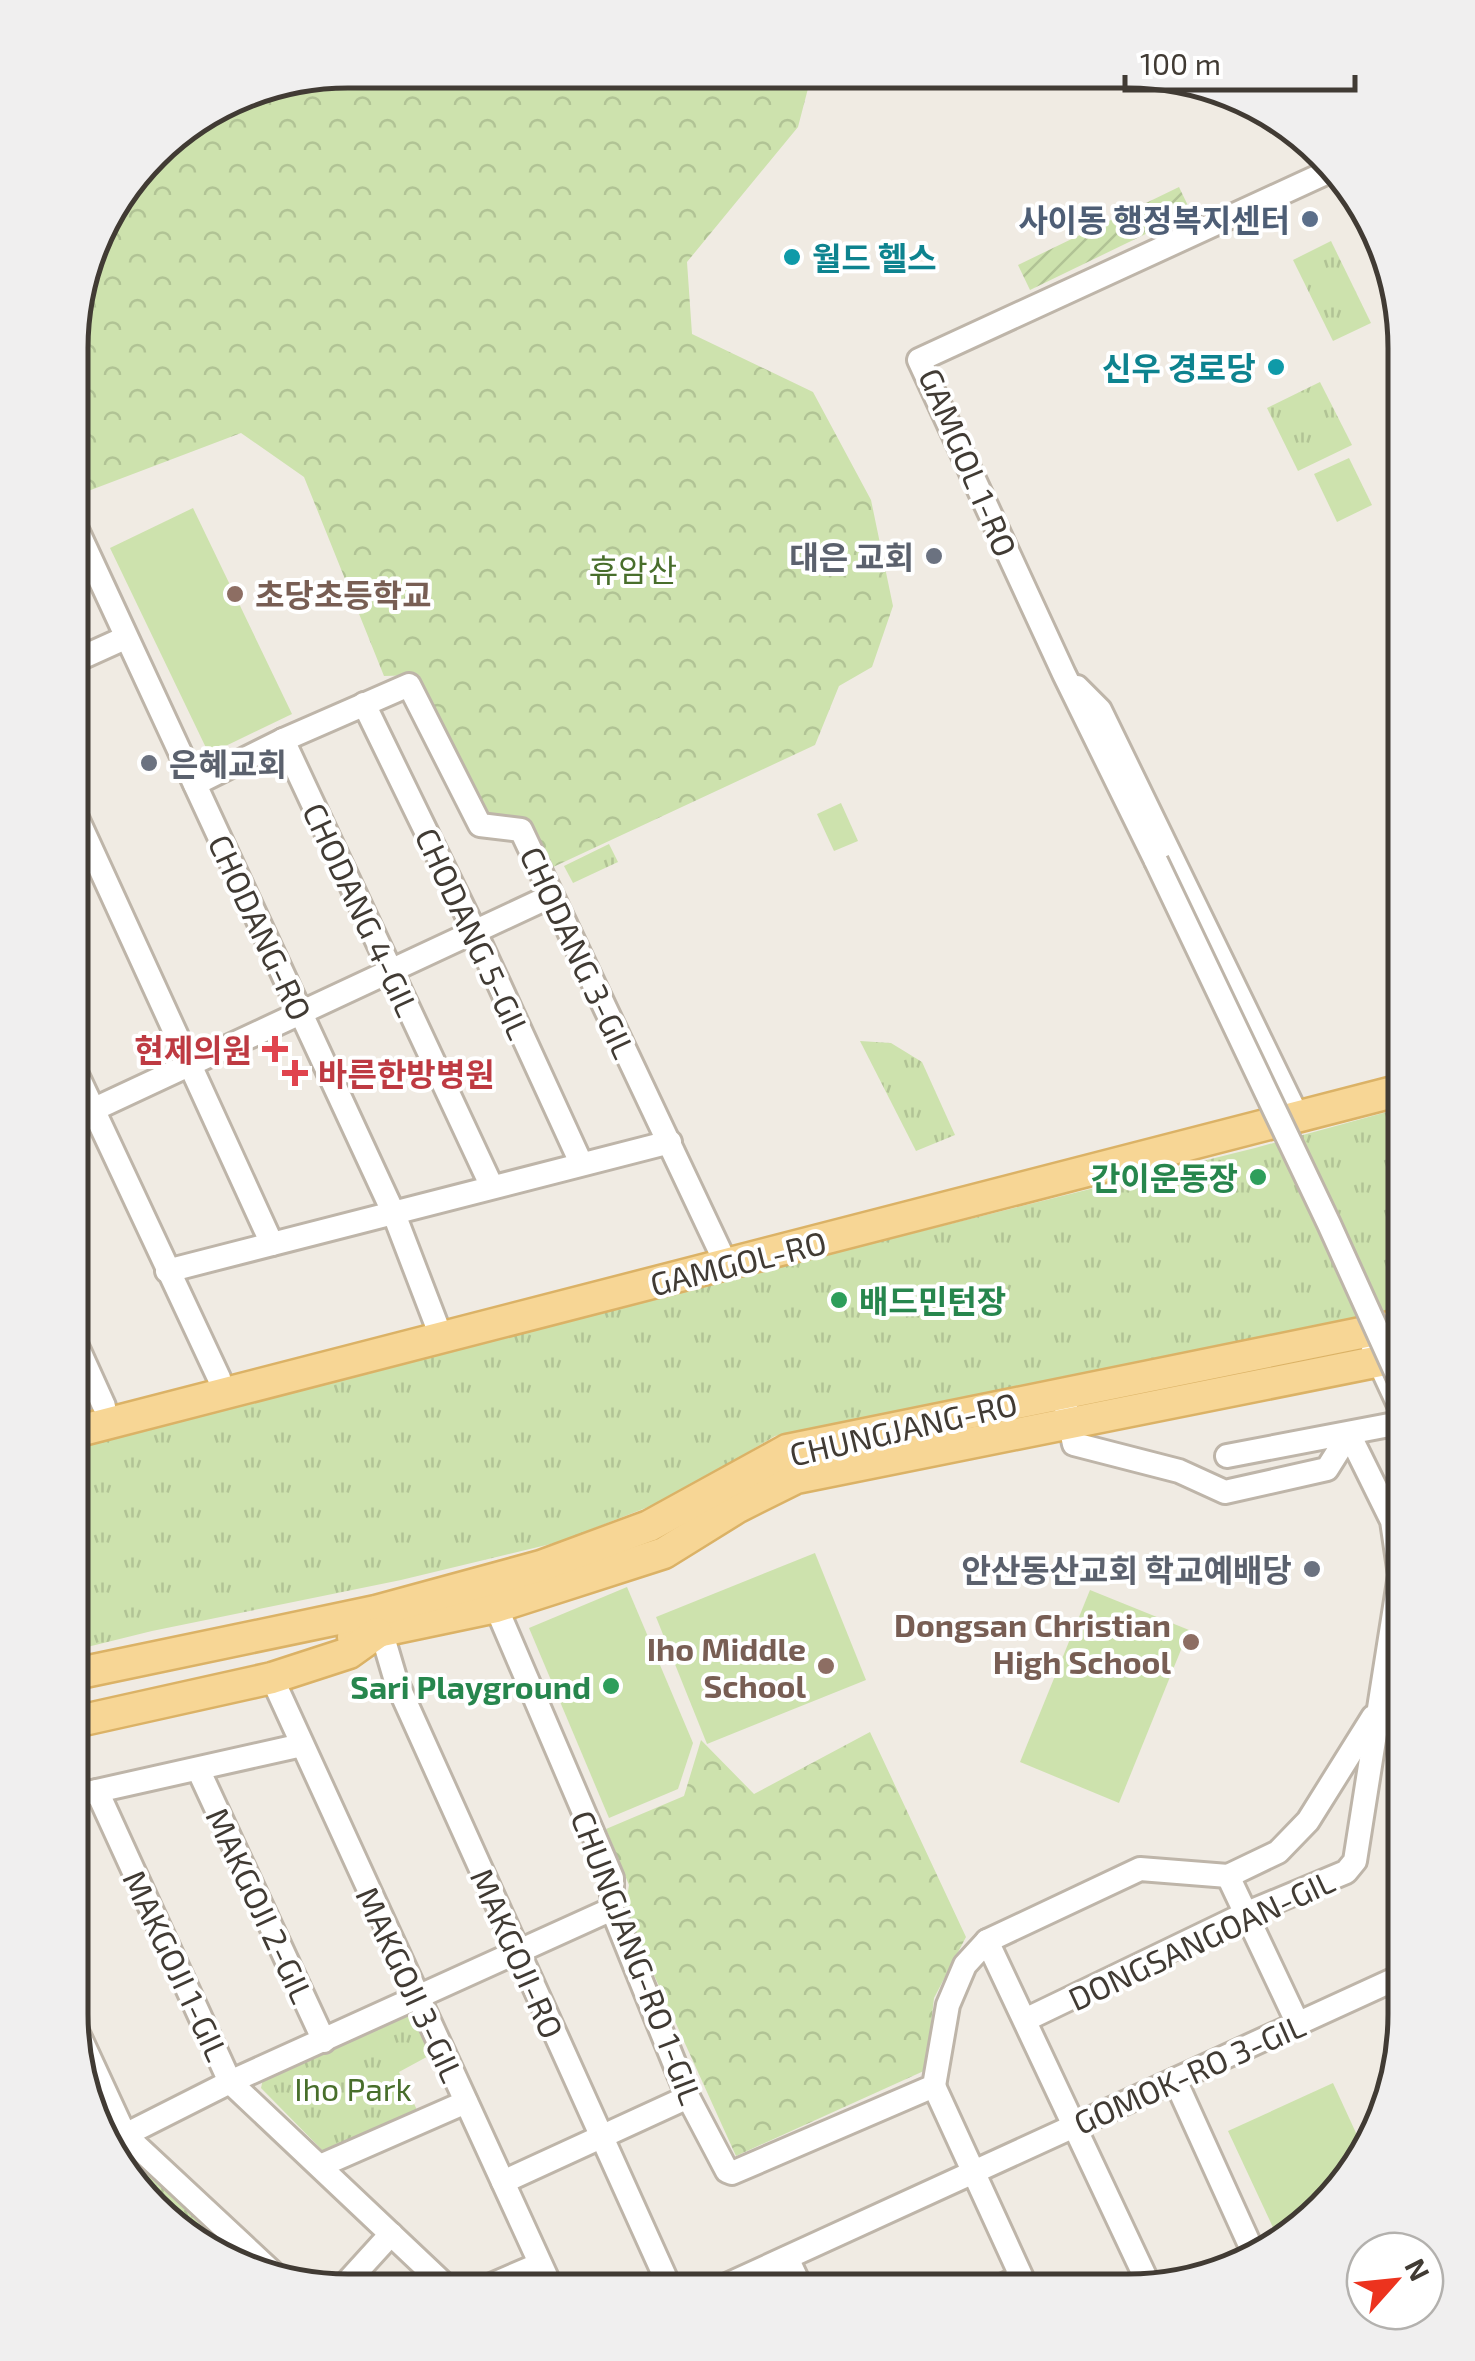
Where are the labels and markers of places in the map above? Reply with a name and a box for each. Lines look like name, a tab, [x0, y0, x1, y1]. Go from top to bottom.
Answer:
place label: 사이동 행정복지센터	[1018, 200, 1290, 238]
marker: 사이동 행정복지센터	[1299, 208, 1321, 230]
place label: 월드 헬스	[812, 238, 937, 276]
marker: 월드 헬스	[781, 246, 803, 268]
place label: 신우 경로당	[1102, 348, 1256, 386]
marker: 신우 경로당	[1265, 356, 1287, 378]
place label: 대은 교회	[789, 537, 914, 575]
marker: 대은 교회	[923, 545, 945, 567]
place label: 초당초등학교	[255, 575, 432, 613]
marker: 초당초등학교	[224, 583, 246, 605]
place label: 은혜교회	[169, 744, 287, 782]
marker: 은혜교회	[138, 752, 160, 774]
place label: 현제의원	[134, 1030, 252, 1068]
marker: 현제의원	[262, 1036, 288, 1062]
place label: 바른한방병원	[318, 1054, 495, 1092]
marker: 바른한방병원	[282, 1060, 308, 1086]
place label: 간이운동장	[1091, 1158, 1238, 1196]
marker: 간이운동장	[1247, 1166, 1269, 1188]
place label: 배드민턴장	[859, 1281, 1006, 1319]
marker: 배드민턴장	[828, 1289, 850, 1311]
place label: 안산동산교회 학교예배당	[961, 1550, 1292, 1588]
marker: 안산동산교회 학교예배당	[1301, 1558, 1323, 1580]
place label: Dongsan Christian High School	[894, 1605, 1171, 1680]
place label: Iho Middle School	[647, 1629, 807, 1704]
marker: Dongsan Christian High School	[1180, 1631, 1202, 1653]
marker: Iho Middle School	[815, 1655, 837, 1677]
place label: Sari Playground	[350, 1667, 591, 1706]
marker: Sari Playground	[600, 1675, 622, 1697]

